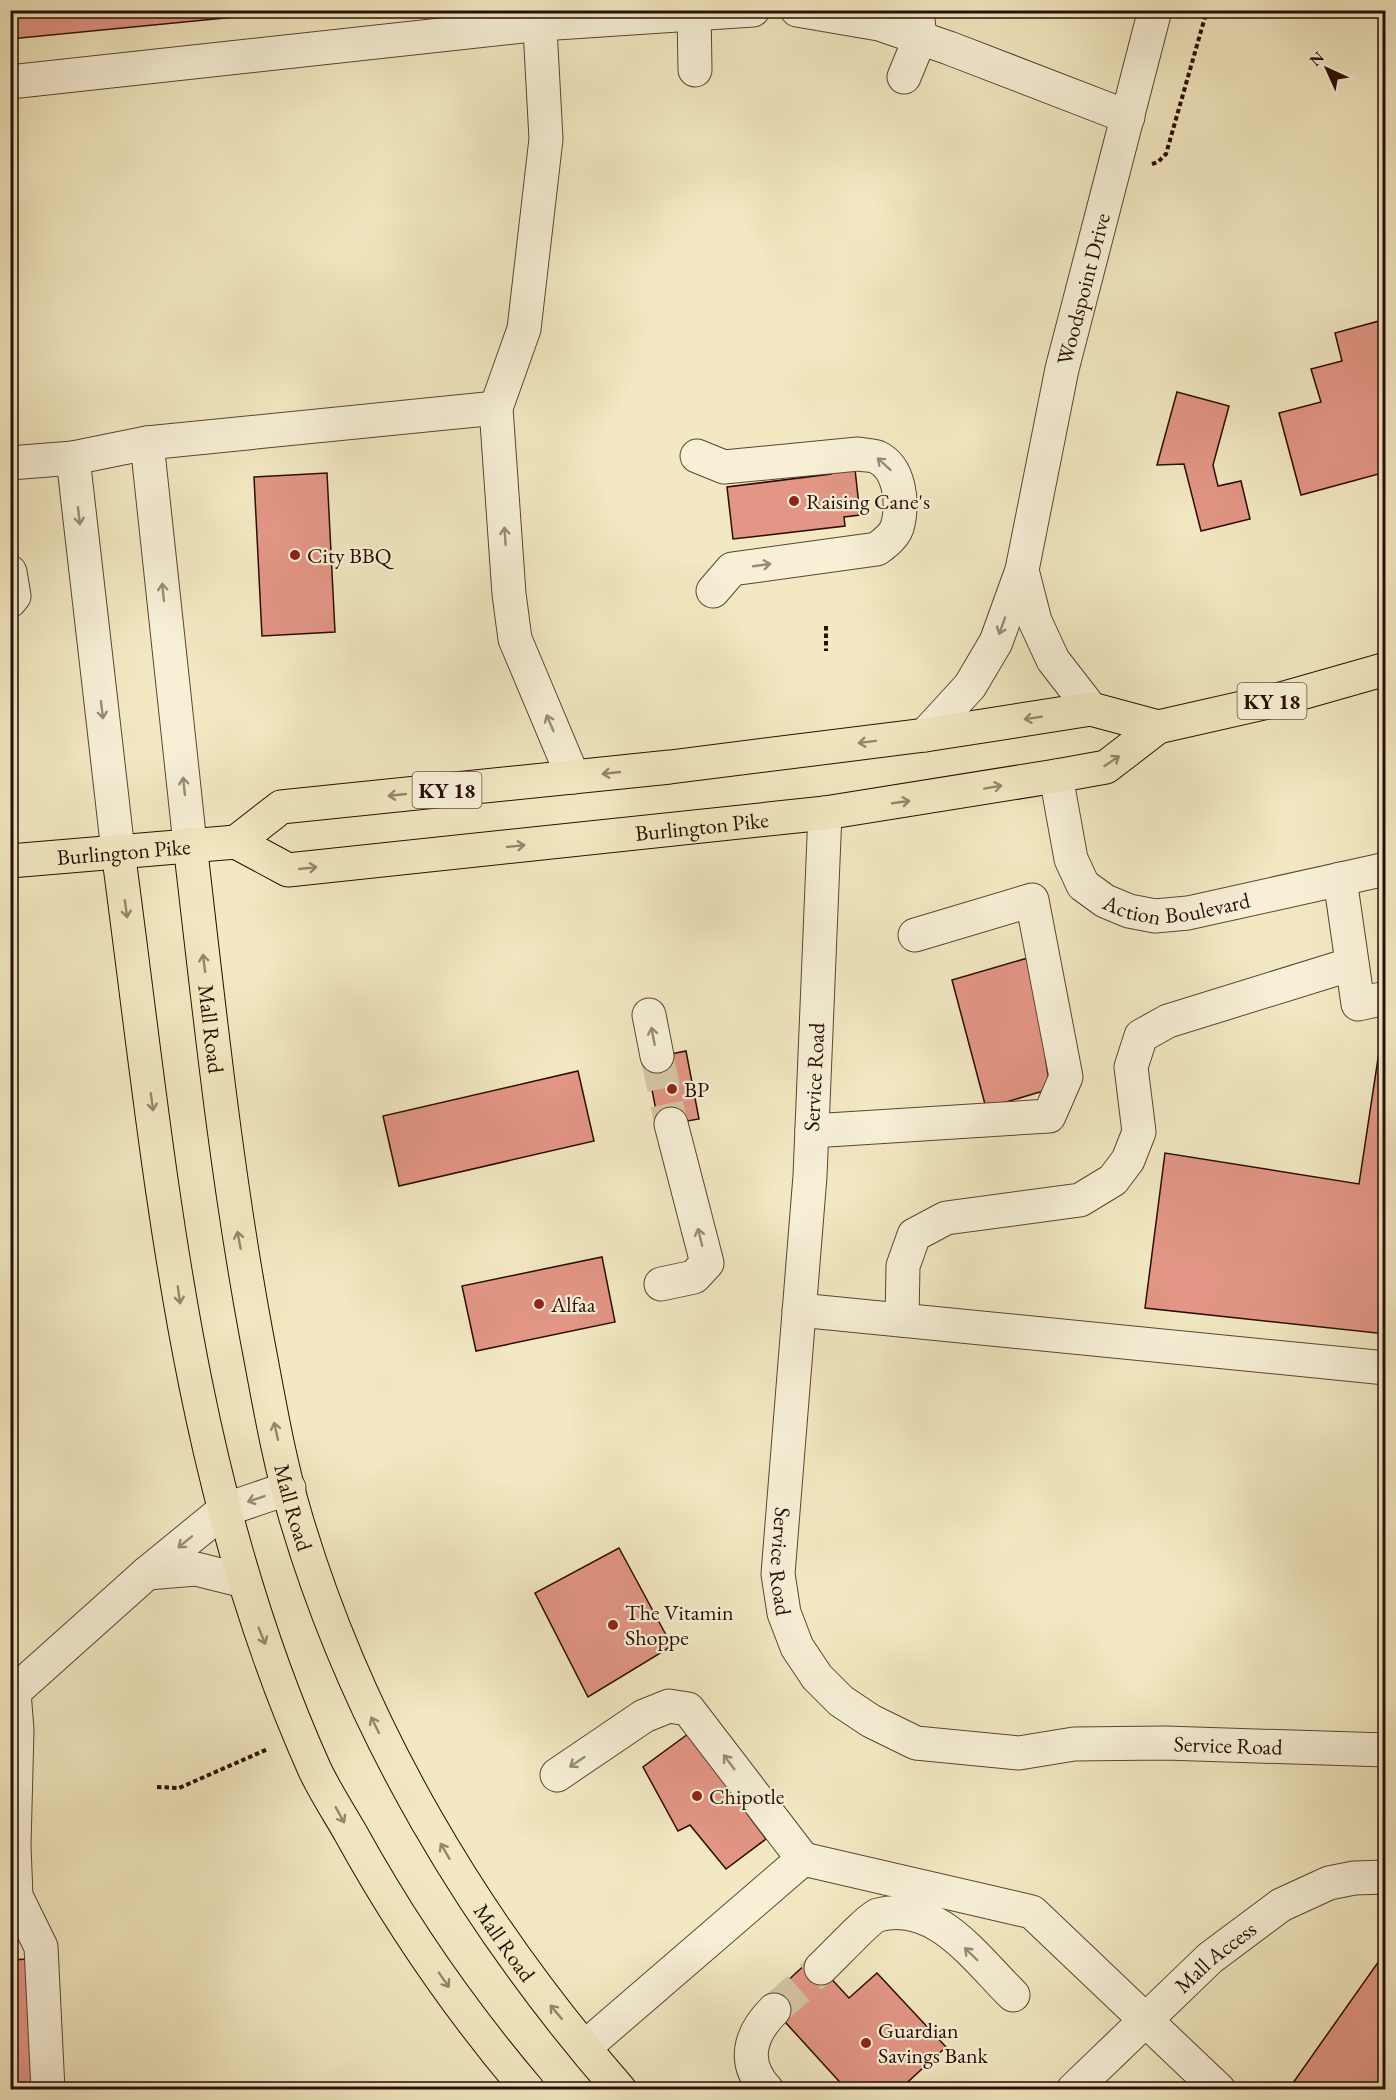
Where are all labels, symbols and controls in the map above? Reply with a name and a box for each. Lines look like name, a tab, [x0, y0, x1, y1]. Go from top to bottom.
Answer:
north arrow	[1297, 39, 1357, 99]
text: N	[1305, 47, 1329, 71]
street label: Woodspoint Drive	[1049, 209, 1116, 368]
one-way arrow	[877, 457, 893, 471]
place label: Raising Cane's	[806, 487, 930, 516]
marker: Raising Cane's	[787, 494, 801, 508]
one-way arrow	[74, 505, 85, 525]
one-way arrow	[499, 526, 510, 546]
place label: City BBQ	[307, 541, 395, 570]
marker: City BBQ	[288, 548, 302, 562]
one-way arrow	[751, 559, 771, 570]
one-way arrow	[157, 583, 168, 603]
one-way arrow	[996, 616, 1007, 634]
road number: KY 18	[1238, 683, 1306, 719]
one-way arrow	[97, 699, 108, 719]
one-way arrow	[1024, 713, 1044, 724]
one-way arrow	[544, 715, 555, 733]
one-way arrow	[857, 737, 877, 748]
one-way arrow	[1103, 755, 1120, 768]
one-way arrow	[602, 768, 622, 779]
road number: KY 18	[412, 772, 482, 808]
one-way arrow	[178, 777, 189, 797]
one-way arrow	[983, 781, 1003, 792]
one-way arrow	[387, 790, 407, 801]
one-way arrow	[891, 796, 910, 807]
street label: Burlington Pike	[634, 805, 770, 848]
street label: Burlington Pike	[56, 831, 192, 872]
one-way arrow	[506, 840, 526, 851]
one-way arrow	[298, 862, 318, 873]
street label: Action Boulevard	[1098, 885, 1253, 931]
one-way arrow	[121, 899, 132, 918]
one-way arrow	[198, 954, 209, 974]
street label: Mall Road	[192, 983, 231, 1076]
street label: Service Road	[797, 1021, 831, 1132]
one-way arrow	[647, 1026, 658, 1046]
place label: BP	[684, 1075, 709, 1104]
marker: BP	[665, 1082, 679, 1096]
one-way arrow	[147, 1092, 158, 1112]
one-way arrow	[694, 1227, 706, 1246]
one-way arrow	[233, 1231, 244, 1250]
one-way arrow	[173, 1285, 184, 1305]
place label: Alfaa	[550, 1290, 596, 1319]
marker: Alfaa	[532, 1297, 546, 1311]
one-way arrow	[269, 1422, 281, 1441]
street label: Mall Road	[268, 1461, 320, 1555]
one-way arrow	[247, 1495, 266, 1506]
street label: Service Road	[763, 1506, 799, 1618]
one-way arrow	[177, 1535, 193, 1548]
place label: The Vitamin Shoppe	[625, 1598, 734, 1652]
marker: The Vitamin Shoppe	[606, 1618, 620, 1632]
one-way arrow	[257, 1627, 268, 1645]
one-way arrow	[369, 1716, 381, 1734]
street label: Service Road	[1173, 1729, 1284, 1761]
one-way arrow	[723, 1754, 736, 1770]
one-way arrow	[569, 1756, 585, 1768]
place label: Chipotle	[709, 1782, 785, 1811]
marker: Chipotle	[690, 1789, 704, 1803]
one-way arrow	[334, 1806, 346, 1823]
one-way arrow	[439, 1843, 451, 1860]
street label: Mall Road	[467, 1898, 543, 1988]
street label: Mall Access	[1168, 1914, 1262, 1999]
one-way arrow	[964, 1947, 979, 1961]
one-way arrow	[438, 1971, 450, 1987]
one-way arrow	[549, 2004, 562, 2020]
place label: Guardian Savings Bank	[878, 2016, 989, 2070]
marker: Guardian Savings Bank	[859, 2036, 873, 2050]

